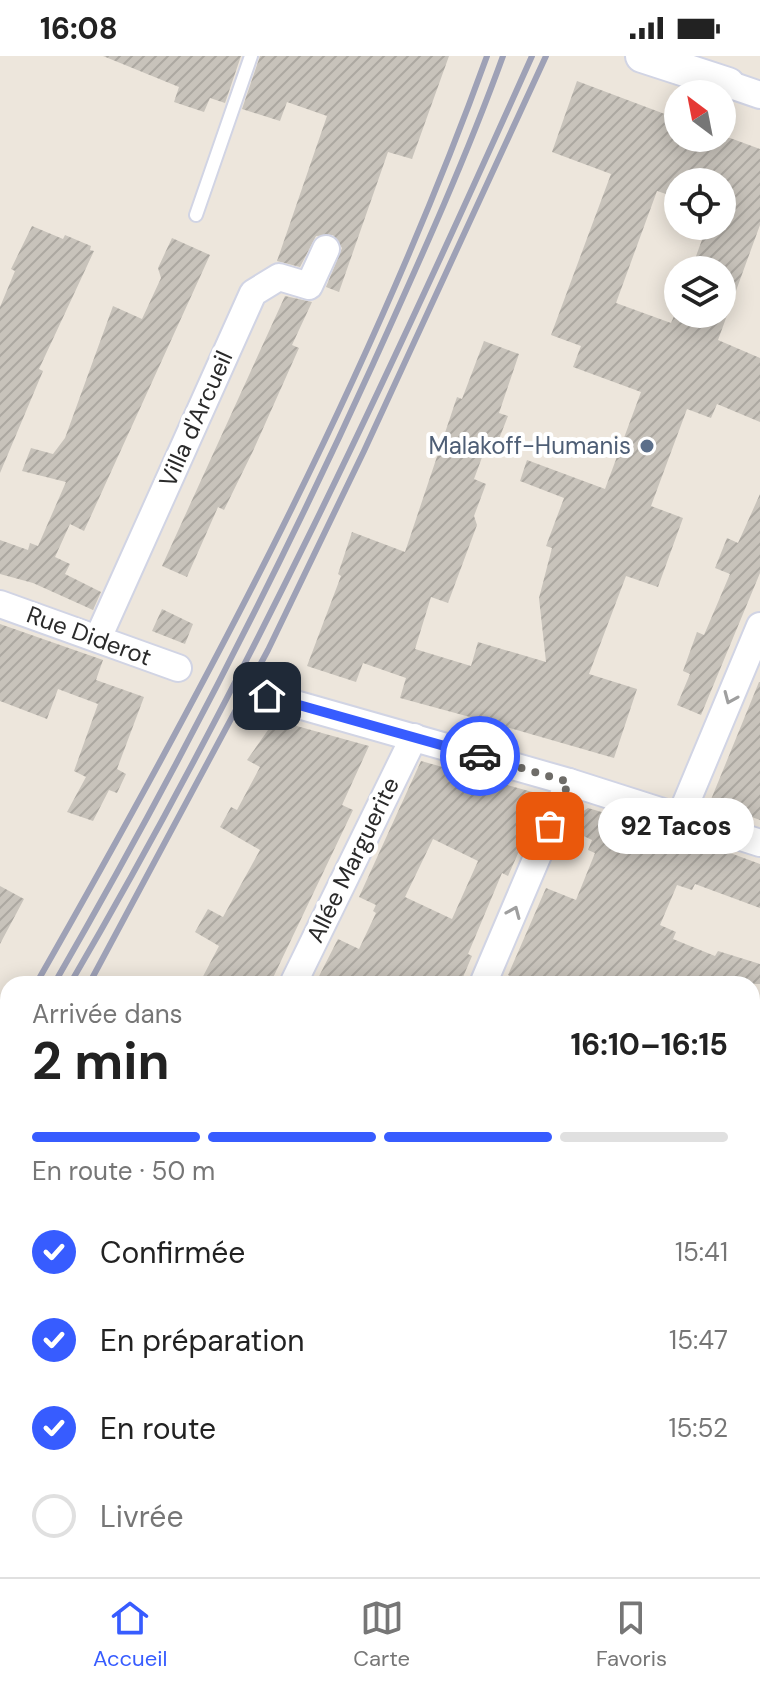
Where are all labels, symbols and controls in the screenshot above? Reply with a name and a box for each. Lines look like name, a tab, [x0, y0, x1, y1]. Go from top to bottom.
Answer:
text: 16:08	[40, 9, 118, 48]
north arrow	[664, 80, 736, 152]
map controls	[664, 80, 736, 328]
button: locate	[664, 168, 736, 240]
button: layers	[664, 256, 736, 328]
street label: Villa d'Arcueil	[152, 346, 239, 492]
place label: Malakoff-Humanis	[428, 430, 631, 461]
marker: Malakoff-Humanis	[638, 437, 656, 455]
street label: Rue Diderot	[23, 599, 156, 672]
pin	[233, 662, 301, 730]
icon: home	[245, 674, 289, 718]
one-way arrow	[723, 690, 739, 704]
courier	[440, 716, 520, 796]
icon: car	[458, 734, 502, 778]
street label: Allée Marguerite	[299, 772, 406, 948]
pin	[516, 792, 584, 860]
callout: 92 Tacos	[598, 798, 754, 854]
icon: bag	[528, 804, 572, 848]
text: 92 Tacos	[620, 809, 732, 843]
one-way arrow	[504, 906, 520, 920]
text: Arrivée dans	[32, 997, 183, 1031]
text: 16:10–16:15	[570, 1025, 728, 1064]
text: 2 min	[32, 1027, 170, 1095]
text: En route · 50 m	[32, 1154, 215, 1188]
icon: check	[32, 1230, 76, 1274]
text: Confirmée	[100, 1233, 245, 1272]
text: 15:41	[675, 1235, 728, 1269]
icon: check	[32, 1318, 76, 1362]
text: En préparation	[100, 1321, 305, 1360]
text: 15:47	[669, 1323, 728, 1357]
icon: check	[32, 1406, 76, 1450]
text: En route	[100, 1409, 216, 1448]
text: 15:52	[668, 1411, 728, 1445]
text: Livrée	[100, 1497, 183, 1536]
tab: Accueil	[93, 1596, 167, 1673]
tab: Carte	[353, 1596, 410, 1673]
tab: Favoris	[596, 1596, 667, 1673]

